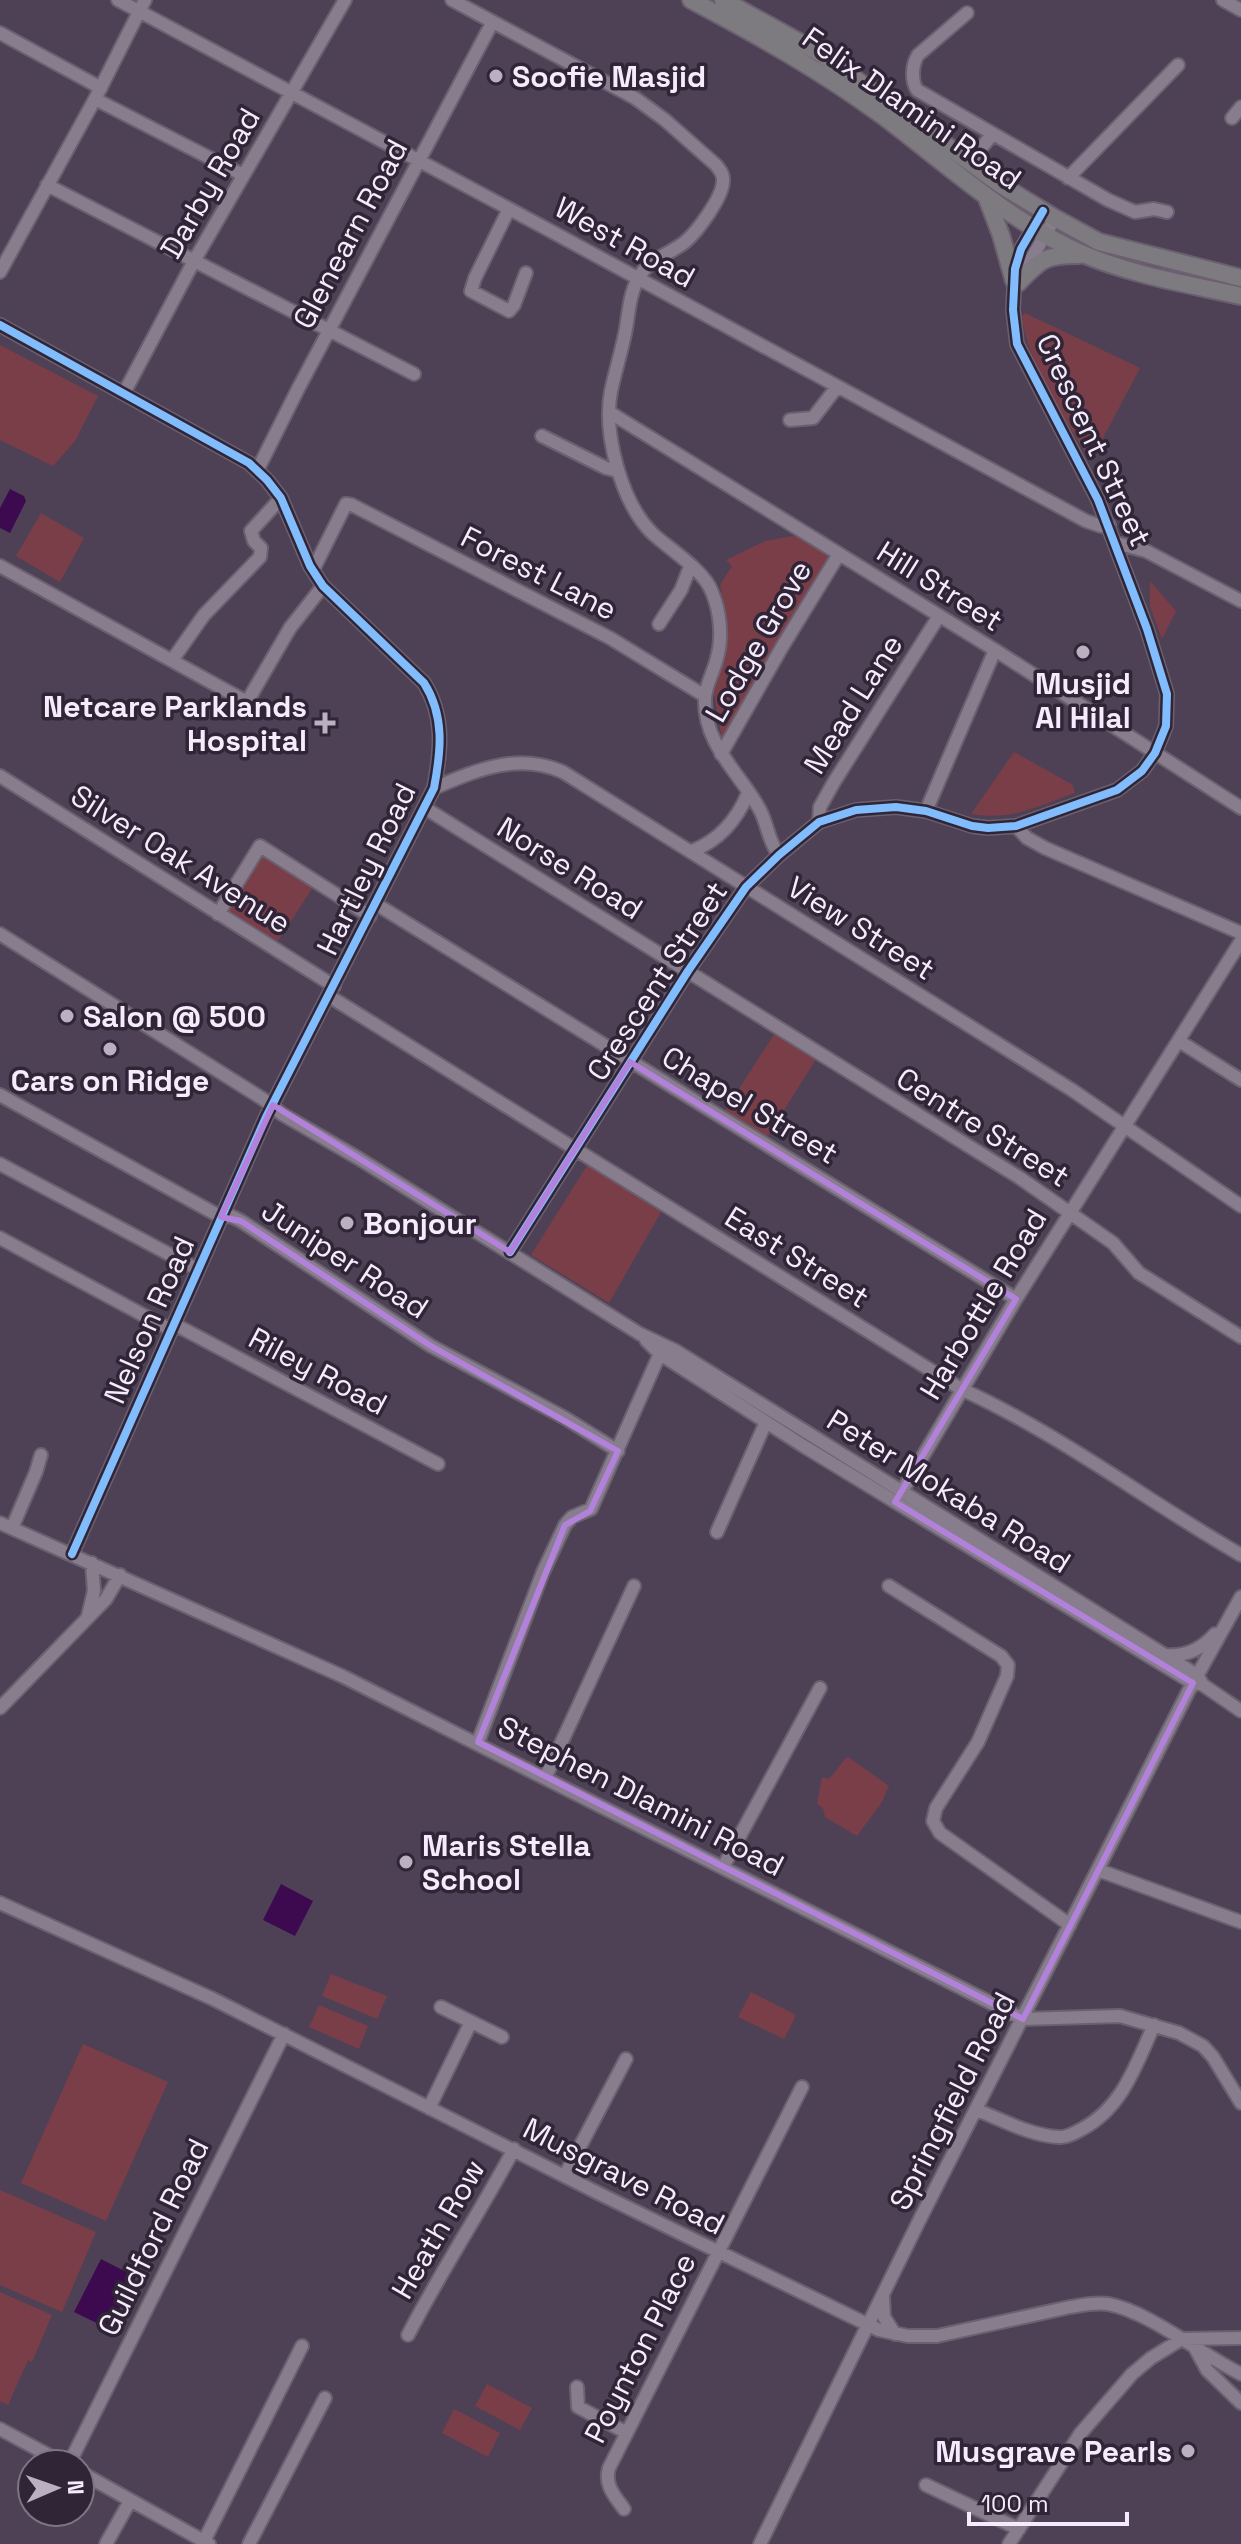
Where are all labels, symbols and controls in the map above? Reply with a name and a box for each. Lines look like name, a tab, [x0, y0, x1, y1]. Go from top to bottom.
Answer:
street label: Felix Dlamini Road	[795, 18, 1029, 198]
place label: Soofie Masjid	[512, 57, 706, 96]
marker: Soofie Masjid	[487, 67, 505, 85]
street label: Darby Road	[151, 101, 269, 265]
street label: Glenearn Road	[284, 132, 416, 336]
street label: West Road	[548, 188, 702, 296]
street label: Crescent Street	[1028, 327, 1160, 553]
street label: Forest Lane	[454, 517, 624, 629]
street label: Hill Street	[870, 532, 1010, 640]
street label: Lodge Grove	[696, 553, 820, 729]
street label: Mead Lane	[795, 627, 911, 781]
marker: Musjid Al Hilal	[1074, 643, 1092, 661]
place label: Musjid Al Hilal	[1035, 664, 1131, 737]
place label: Netcare Parklands Hospital	[43, 687, 307, 760]
marker: Netcare Parklands Hospital	[314, 712, 336, 734]
street label: Silver Oak Avenue	[64, 776, 298, 942]
street label: Hartley Road	[308, 776, 424, 962]
street label: Norse Road	[490, 808, 650, 928]
street label: View Street	[780, 867, 942, 989]
street label: Crescent Street	[578, 874, 736, 1088]
place label: Salon @ 500	[83, 997, 266, 1036]
marker: Salon @ 500	[58, 1007, 76, 1025]
street label: Chapel Street	[655, 1037, 845, 1173]
marker: Cars on Ridge	[101, 1040, 119, 1058]
street label: Centre Street	[889, 1058, 1077, 1196]
place label: Cars on Ridge	[11, 1061, 209, 1100]
street label: Juniper Road	[254, 1191, 436, 1327]
street label: East Street	[718, 1197, 876, 1317]
street label: Harbottle Road	[911, 1201, 1055, 1407]
place label: Bonjour	[363, 1204, 477, 1243]
marker: Bonjour	[338, 1214, 356, 1232]
street label: Nelson Road	[95, 1230, 203, 1410]
street label: Riley Road	[242, 1318, 394, 1424]
street label: Peter Mokaba Road	[820, 1400, 1078, 1582]
street label: Stephen Dlamini Road	[491, 1707, 791, 1885]
place label: Maris Stella School	[422, 1826, 591, 1899]
marker: Maris Stella School	[397, 1853, 415, 1871]
street label: Springfield Road	[880, 1985, 1024, 2217]
street label: Musgrave Road	[517, 2108, 731, 2244]
street label: Guildford Road	[88, 2132, 218, 2342]
street label: Heath Row	[382, 2152, 494, 2306]
street label: Poynton Place	[575, 2246, 705, 2450]
place label: Musgrave Pearls	[935, 2432, 1172, 2471]
marker: Musgrave Pearls	[1179, 2442, 1197, 2460]
north arrow	[16, 2448, 96, 2528]
scale bar	[969, 2476, 1127, 2526]
text: N	[62, 2479, 90, 2495]
text: 100 m	[981, 2488, 1049, 2519]

